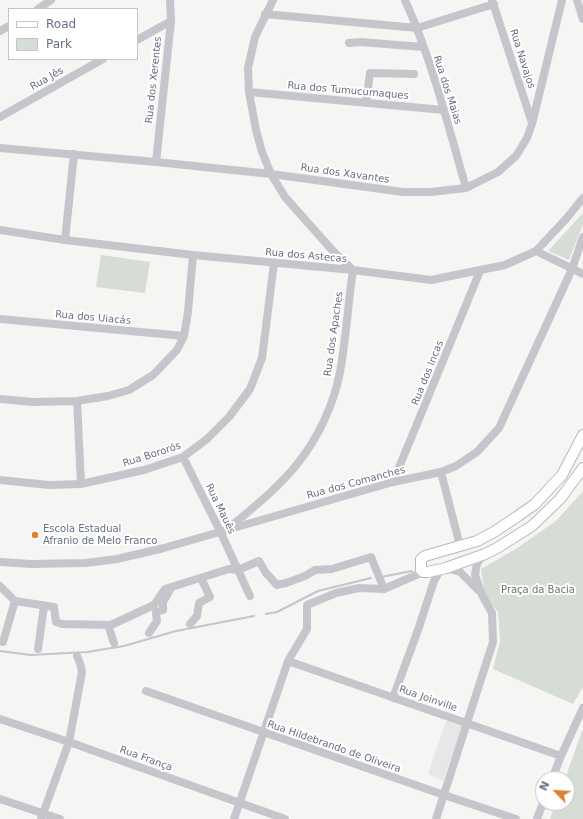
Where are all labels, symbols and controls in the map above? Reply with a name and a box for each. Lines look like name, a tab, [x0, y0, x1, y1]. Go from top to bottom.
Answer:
legend	[8, 8, 138, 60]
text: Road	[46, 17, 76, 31]
street label: Rua Navajos	[507, 28, 537, 90]
street label: Rua dos Xerentes	[143, 36, 165, 124]
text: Park	[46, 37, 72, 51]
street label: Rua dos Maias	[430, 54, 464, 126]
street label: Rua Jês	[28, 65, 66, 93]
street label: Rua dos Tumucumaques	[287, 80, 409, 102]
street label: Rua dos Xavantes	[300, 162, 390, 186]
street label: Rua dos Astecas	[265, 246, 347, 266]
street label: Rua dos Apaches	[322, 291, 346, 377]
street label: Rua dos Uiacás	[55, 309, 131, 327]
street label: Rua dos Incas	[409, 339, 447, 407]
street label: Rua Bororós	[121, 440, 183, 470]
street label: Rua dos Comanches	[305, 464, 407, 502]
street label: Rua Mauês	[203, 482, 237, 536]
place label: Escola Estadual Afranio de Melo Franco	[43, 523, 157, 546]
marker: Escola Estadual Afranio de Melo Franco	[30, 530, 40, 540]
park label: Praça da Bacia	[501, 584, 575, 596]
street label: Rua Joinville	[397, 683, 459, 715]
street label: Rua Hildebrando de Oliveira	[266, 718, 402, 776]
street label: Rua França	[118, 744, 174, 774]
north arrow	[535, 771, 575, 811]
text: N	[537, 779, 552, 793]

